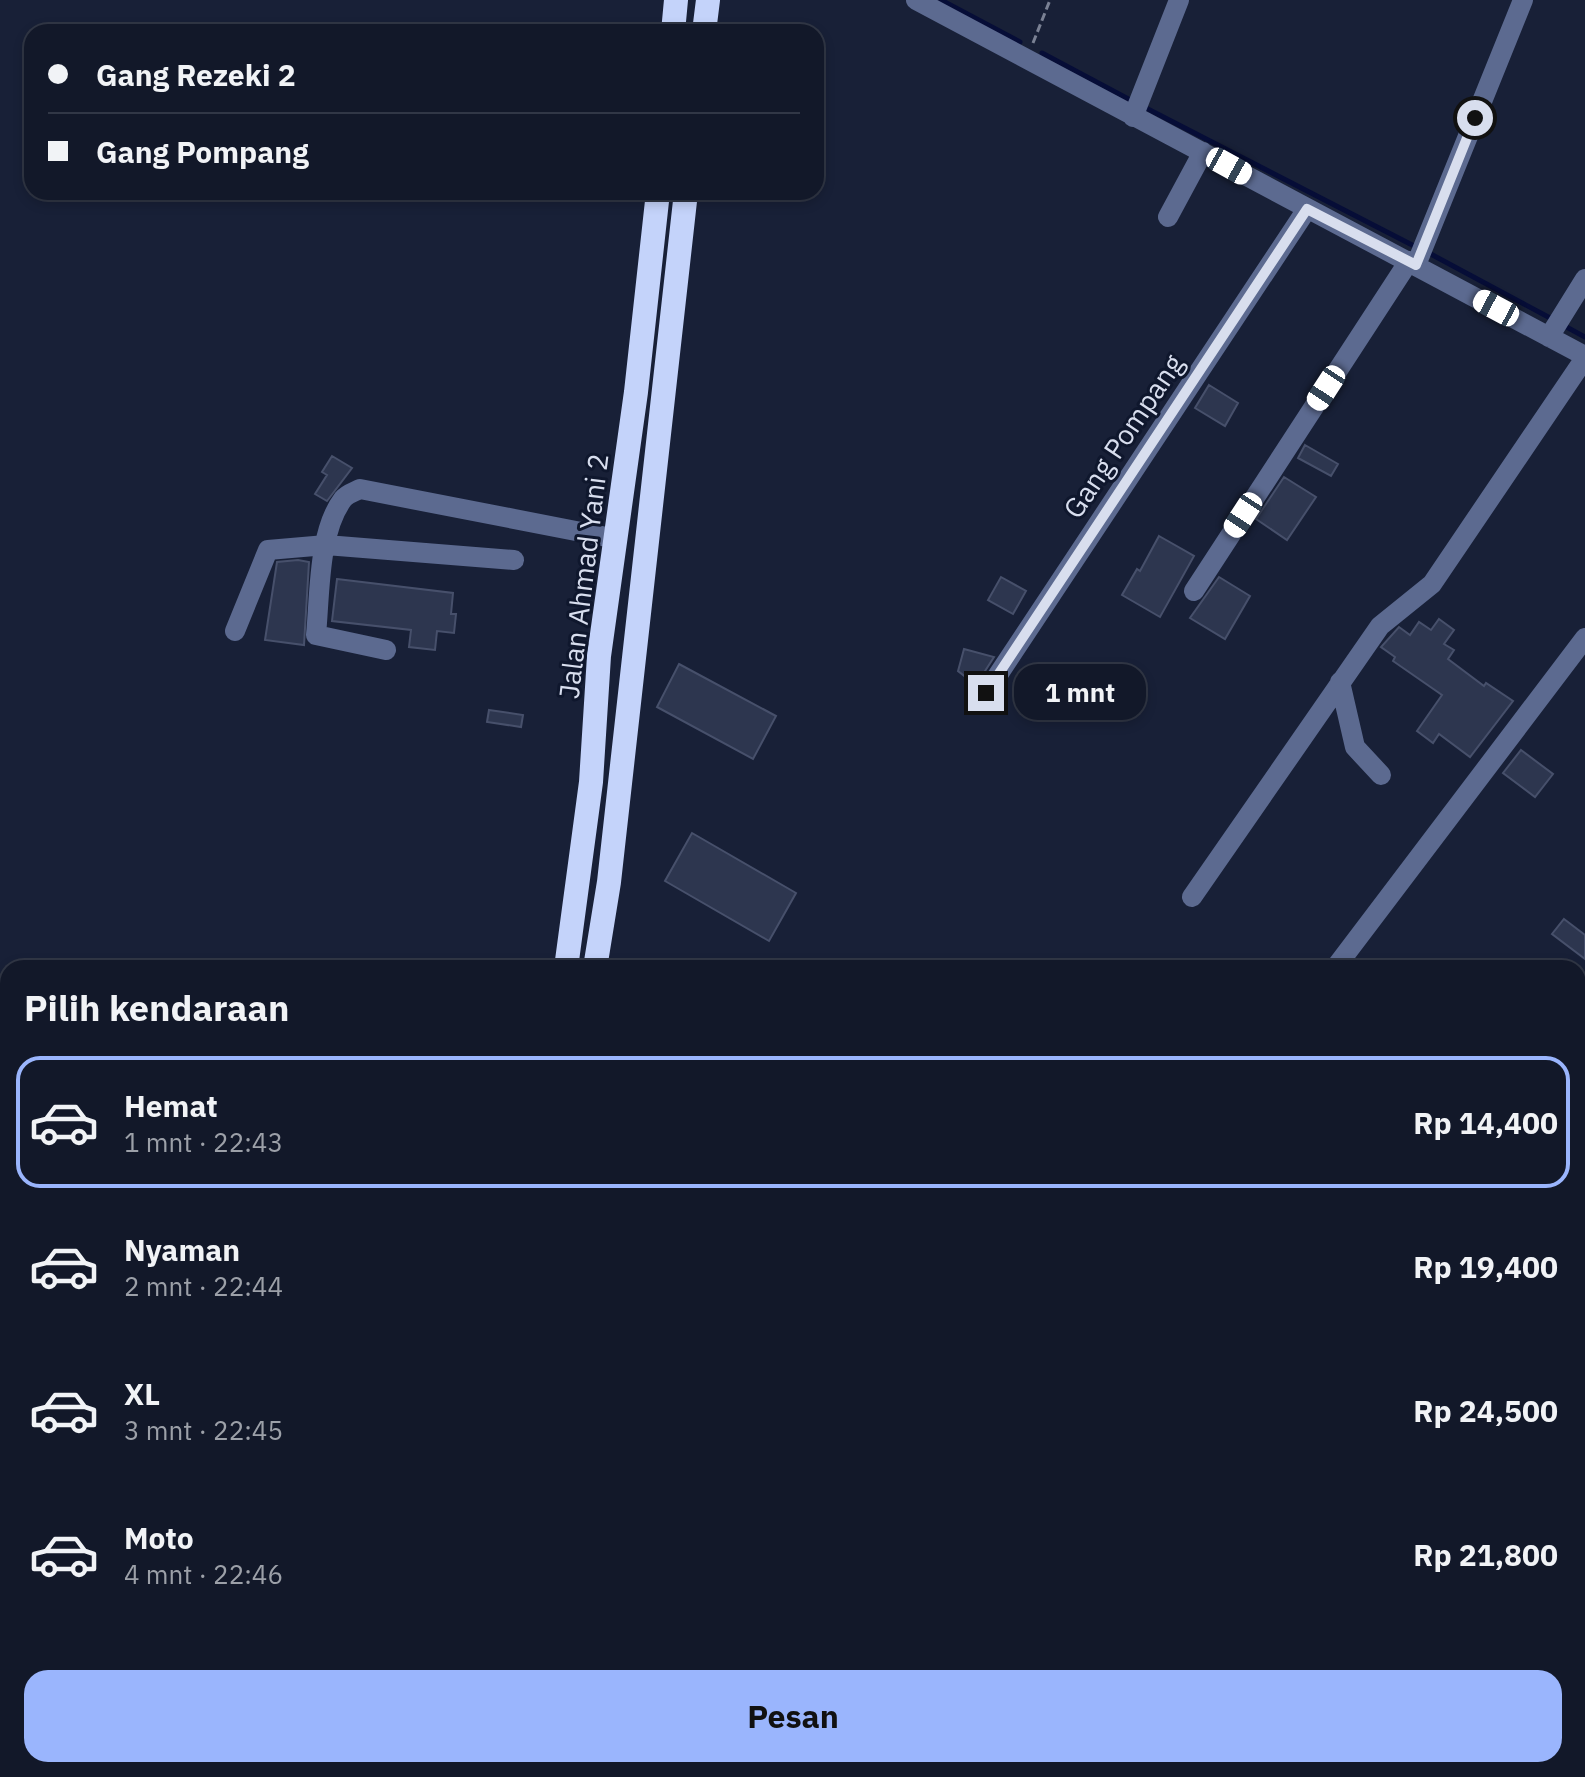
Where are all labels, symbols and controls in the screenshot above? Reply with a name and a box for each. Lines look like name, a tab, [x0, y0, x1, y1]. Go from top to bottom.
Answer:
text: Gang Rezeki 2	[96, 55, 296, 94]
route start	[1457, 100, 1493, 136]
text: Gang Pompang	[96, 132, 309, 171]
car	[1202, 144, 1256, 188]
car	[1469, 286, 1523, 330]
street label: Gang Pompang	[1055, 347, 1192, 525]
car	[1303, 361, 1349, 415]
street label: Jalan Ahmad Yani 2	[550, 451, 616, 701]
car	[1220, 488, 1266, 542]
callout: 1 mnt	[1014, 665, 1146, 721]
route end	[968, 675, 1004, 711]
text: 1 mnt	[1045, 675, 1115, 709]
text: Pilih kendaraan	[24, 984, 289, 1031]
icon: car	[28, 1086, 100, 1158]
text: Hemat	[124, 1086, 218, 1125]
text: Rp 14,400	[1413, 1103, 1558, 1142]
text: 1 mnt · 22:43	[124, 1125, 283, 1159]
icon: car	[28, 1230, 100, 1302]
text: Nyaman	[124, 1230, 240, 1269]
text: Rp 19,400	[1413, 1247, 1558, 1286]
text: 2 mnt · 22:44	[124, 1269, 283, 1303]
icon: car	[28, 1374, 100, 1446]
text: XL	[124, 1374, 160, 1413]
text: Rp 24,500	[1413, 1391, 1558, 1430]
text: 3 mnt · 22:45	[124, 1413, 283, 1447]
icon: car	[28, 1518, 100, 1590]
text: Moto	[124, 1518, 194, 1557]
text: Rp 21,800	[1413, 1535, 1558, 1574]
text: 4 mnt · 22:46	[124, 1557, 283, 1591]
button: Pesan	[24, 1670, 1562, 1762]

